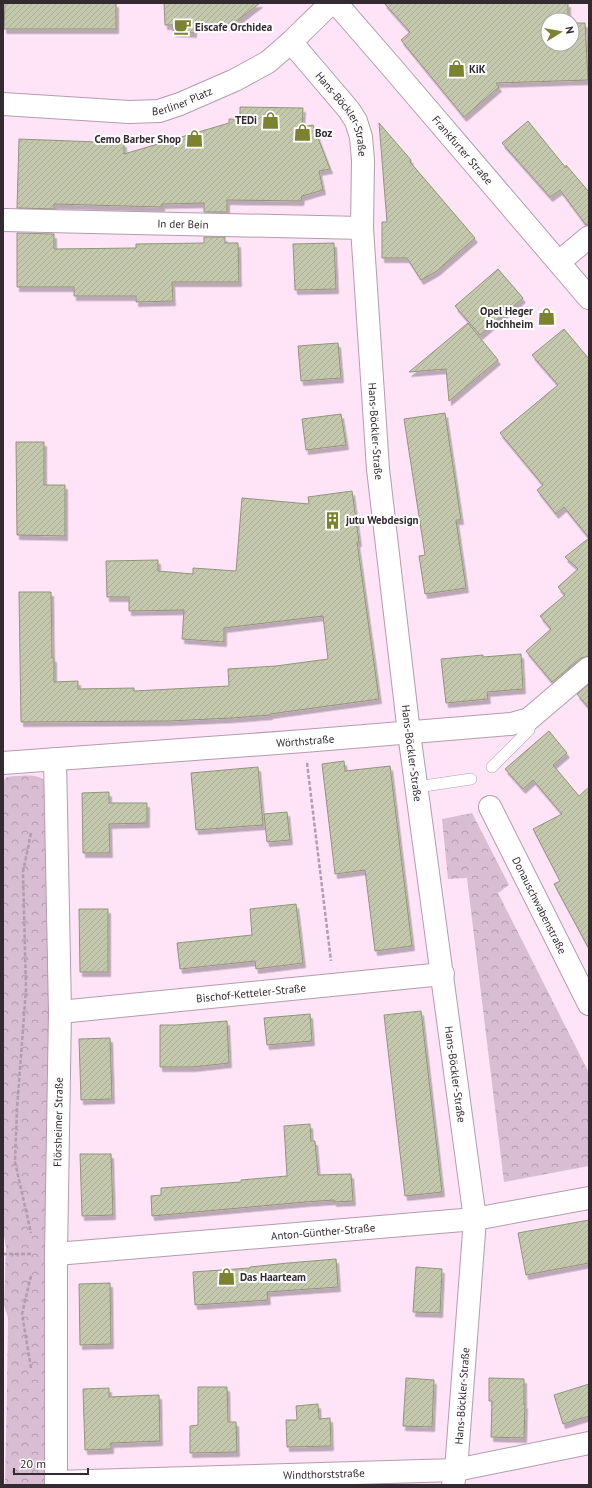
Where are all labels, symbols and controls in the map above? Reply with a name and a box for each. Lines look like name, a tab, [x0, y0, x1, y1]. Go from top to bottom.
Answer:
north arrow	[540, 12, 580, 52]
cafe icon: Eiscafe Orchidea	[172, 17, 192, 37]
place label: Eiscafe Orchidea	[195, 20, 272, 34]
text: N	[562, 25, 577, 35]
shop icon: KiK	[446, 59, 466, 79]
place label: KiK	[469, 62, 486, 76]
street label: Hans-Böckler-Straße	[312, 69, 370, 158]
street label: Berliner Platz	[152, 84, 214, 118]
shop icon: TEDi	[260, 110, 280, 130]
place label: TEDi	[235, 113, 257, 127]
street label: Frankfurter Straße	[429, 113, 496, 188]
shop icon: Boz	[292, 123, 312, 143]
place label: Boz	[315, 126, 332, 140]
shop icon: Cemo Barber Shop	[184, 129, 204, 149]
place label: Cemo Barber Shop	[94, 132, 181, 146]
street label: In der Bein	[157, 216, 209, 232]
place label: Opel Heger Hochheim	[480, 304, 533, 331]
shop icon: Opel Heger Hochheim	[536, 307, 556, 327]
street label: Hans-Böckler-Straße	[365, 382, 386, 481]
building icon: jutu Webdesign	[323, 510, 343, 530]
place label: jutu Webdesign	[345, 513, 419, 527]
street label: Hans-Böckler-Straße	[399, 704, 425, 803]
street label: Wörthstraße	[276, 732, 335, 750]
street label: Donauschwabenstraße	[509, 854, 570, 957]
street label: Bischof-Ketteler-Straße	[195, 981, 307, 1005]
street label: Hans-Böckler-Straße	[442, 1025, 469, 1124]
street label: Flörsheimer Straße	[50, 1077, 66, 1167]
street label: Anton-Günther-Straße	[270, 1220, 376, 1243]
shop icon: Das Haarteam	[217, 1267, 237, 1287]
place label: Das Haarteam	[240, 1270, 306, 1284]
street label: Hans-Böckler-Straße	[452, 1347, 472, 1445]
scale bar	[14, 1450, 88, 1476]
text: 20 m	[20, 1456, 46, 1471]
street label: Windthorststraße	[283, 1466, 365, 1482]

